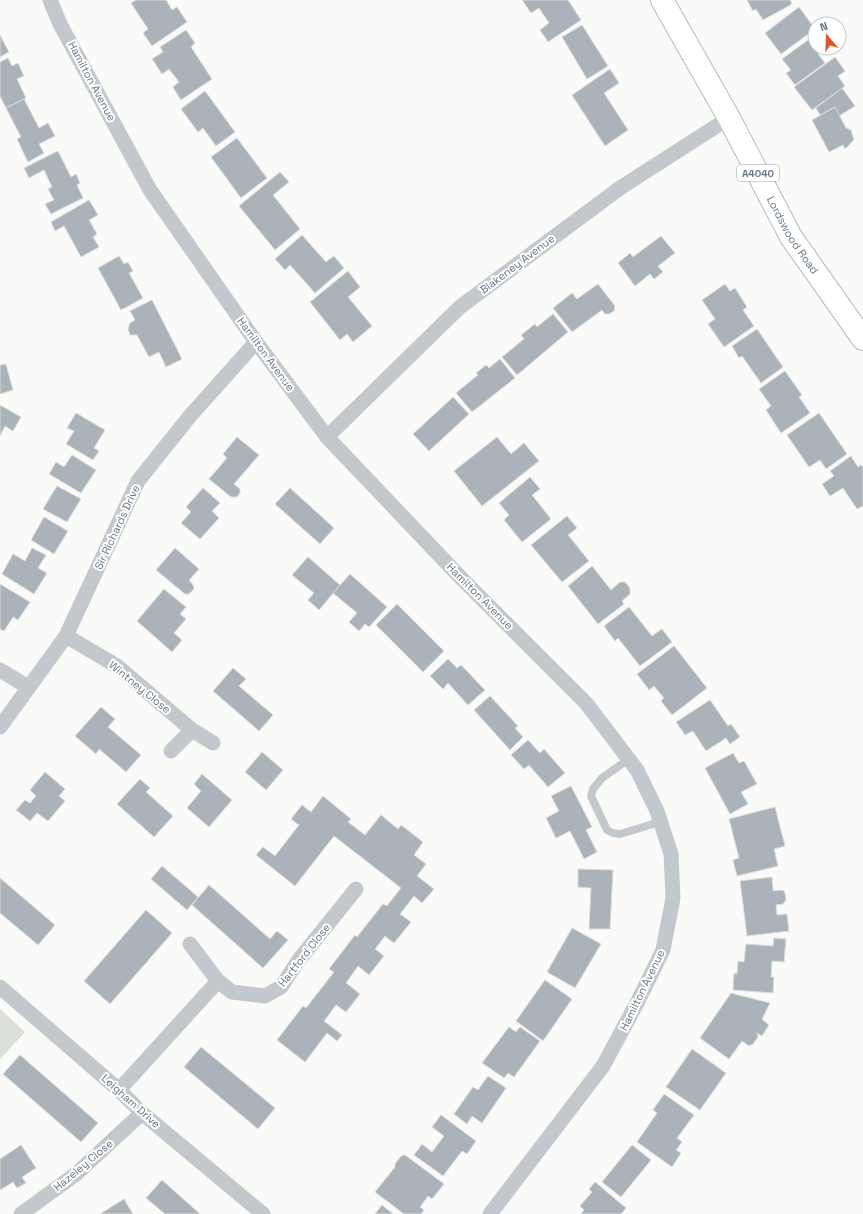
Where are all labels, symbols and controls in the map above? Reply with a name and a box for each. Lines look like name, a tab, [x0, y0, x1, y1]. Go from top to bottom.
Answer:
north arrow	[807, 16, 847, 56]
text: N	[818, 19, 830, 34]
street label: Hamilton Avenue	[65, 39, 119, 123]
road number: A4040	[737, 165, 779, 181]
street label: Lordswood Road	[764, 194, 822, 277]
street label: Blakeney Avenue	[477, 231, 557, 297]
street label: Hamilton Avenue	[234, 314, 298, 394]
street label: Sir Richards Drive	[91, 482, 143, 572]
street label: Hamilton Avenue	[444, 560, 516, 632]
street label: Wintney Close	[106, 658, 174, 716]
street label: Hartford Close	[275, 921, 333, 989]
street label: Hamilton Avenue	[616, 947, 668, 1033]
street label: Leigham Drive	[99, 1071, 163, 1131]
street label: Hazeley Close	[50, 1136, 116, 1194]

